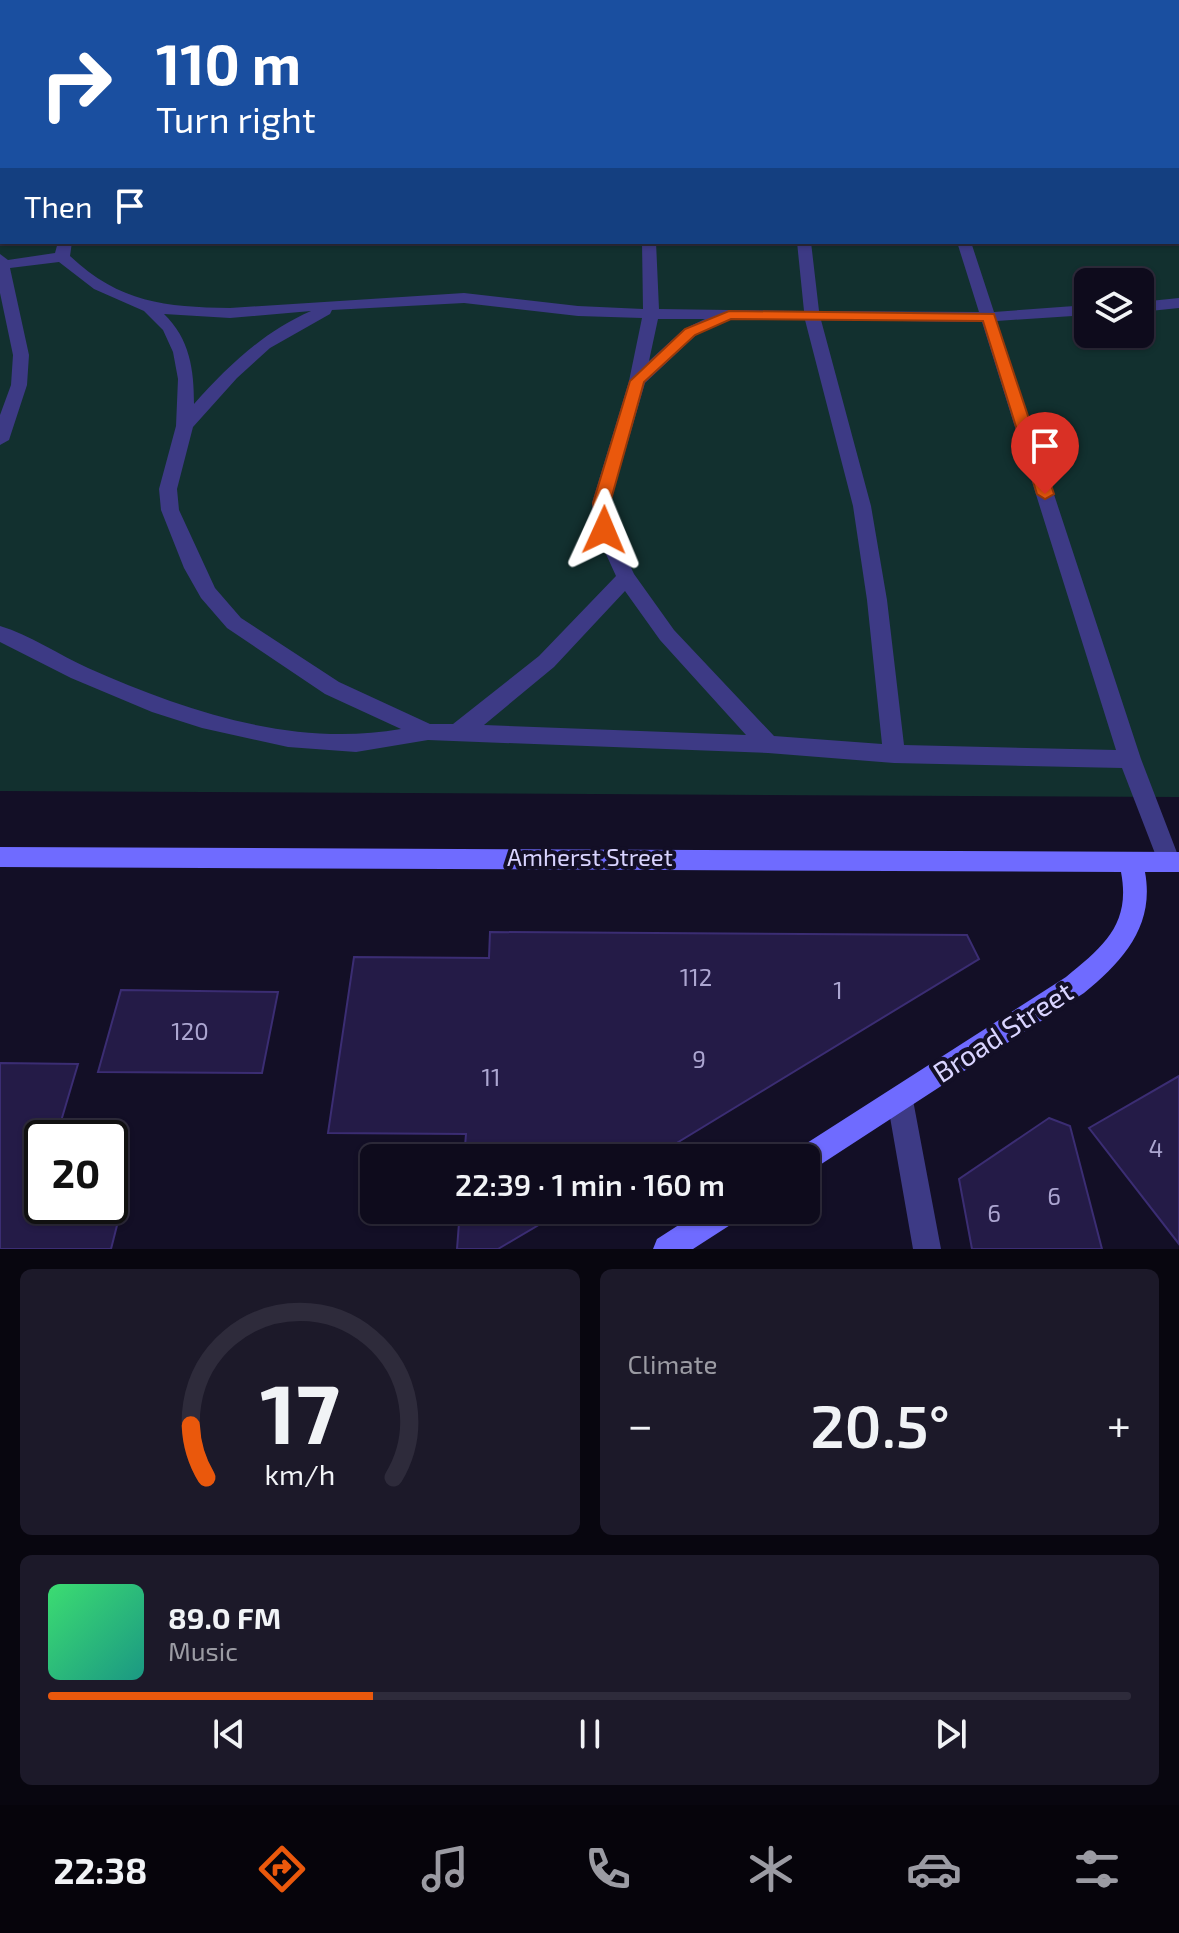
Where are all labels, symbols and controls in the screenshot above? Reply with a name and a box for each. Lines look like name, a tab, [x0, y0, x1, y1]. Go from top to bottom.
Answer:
text: 110 m	[156, 29, 301, 96]
icon: right	[24, 32, 128, 136]
text: Turn right	[156, 97, 316, 140]
icon: arrive	[108, 184, 152, 228]
text: Then	[24, 188, 92, 224]
map controls	[1074, 268, 1154, 348]
button: layers	[1074, 268, 1154, 348]
pin	[1011, 412, 1079, 494]
icon: arrive	[1023, 424, 1067, 468]
position arrow	[562, 488, 646, 572]
street label: Amherst Street	[507, 842, 673, 871]
house number: 112	[680, 962, 712, 991]
street label: Broad Street	[926, 973, 1079, 1089]
house number: 1	[833, 975, 843, 1004]
house number: 120	[171, 1016, 209, 1045]
house number: 9	[692, 1044, 706, 1073]
house number: 11	[481, 1062, 501, 1091]
speed limit sign: 20	[24, 1120, 128, 1224]
house number: 4	[1149, 1133, 1163, 1162]
text: 22:39 · 1 min · 160 m	[455, 1166, 725, 1202]
house number: 6	[1047, 1181, 1061, 1210]
house number: 6	[987, 1198, 1001, 1227]
text: Climate	[628, 1348, 717, 1379]
text: 17	[260, 1361, 340, 1461]
text: 20.5°	[810, 1388, 950, 1460]
text: −	[628, 1397, 653, 1450]
text: +	[1107, 1397, 1131, 1450]
text: km/h	[264, 1456, 335, 1491]
text: 89.0 FM	[168, 1599, 281, 1635]
text: Music	[168, 1635, 238, 1666]
icon: previous	[207, 1712, 251, 1756]
icon: pause	[568, 1712, 612, 1756]
icon: next	[929, 1712, 973, 1756]
icon: directions	[254, 1841, 310, 1897]
icon: music	[417, 1841, 473, 1897]
icon: phone	[580, 1841, 636, 1897]
icon: climate	[743, 1841, 799, 1897]
icon: car	[906, 1841, 962, 1897]
icon: filters	[1069, 1841, 1125, 1897]
text: 22:38	[54, 1848, 147, 1891]

